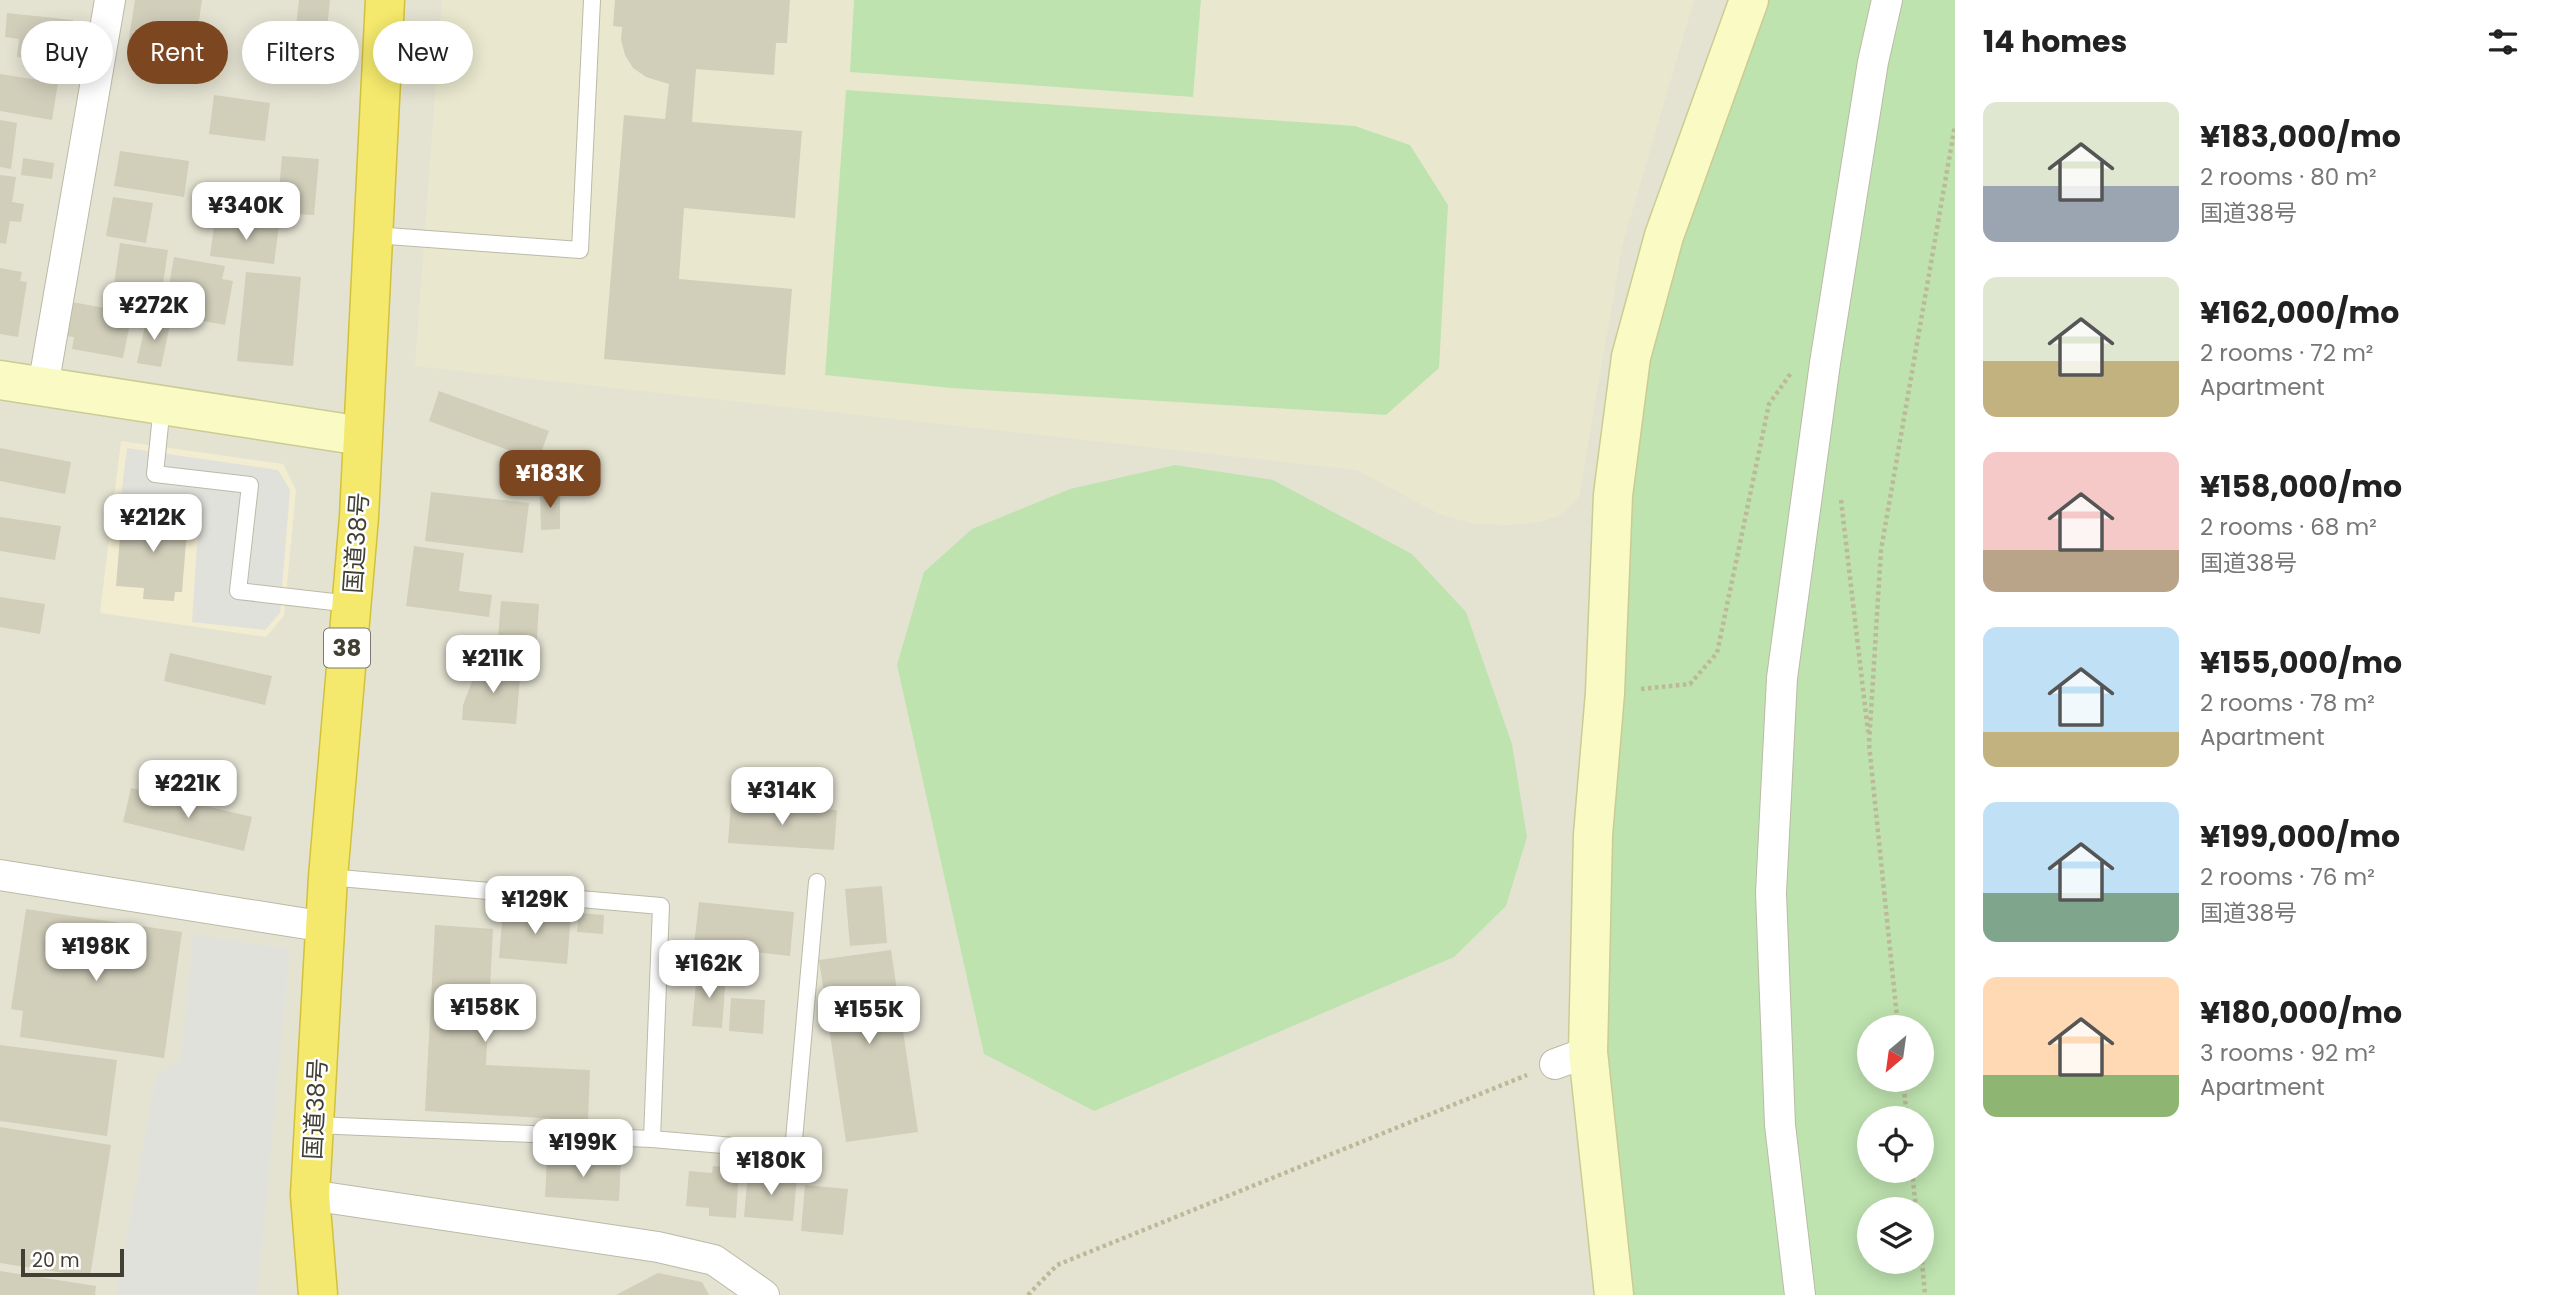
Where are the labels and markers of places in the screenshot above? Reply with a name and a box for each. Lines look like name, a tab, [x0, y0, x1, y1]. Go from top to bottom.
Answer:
pin: ¥340K	[197, 182, 295, 242]
pin: ¥272K	[105, 282, 203, 342]
pin: ¥183K	[501, 450, 599, 510]
pin: ¥212K	[104, 494, 202, 554]
pin: ¥211K	[444, 636, 542, 695]
pin: ¥221K	[139, 760, 237, 820]
pin: ¥314K	[733, 768, 831, 827]
pin: ¥129K	[486, 876, 584, 936]
pin: ¥198K	[47, 923, 145, 983]
pin: ¥162K	[660, 940, 758, 1000]
pin: ¥158K	[436, 984, 534, 1044]
pin: ¥155K	[820, 986, 918, 1046]
pin: ¥199K	[534, 1120, 632, 1179]
pin: ¥180K	[722, 1138, 820, 1197]

